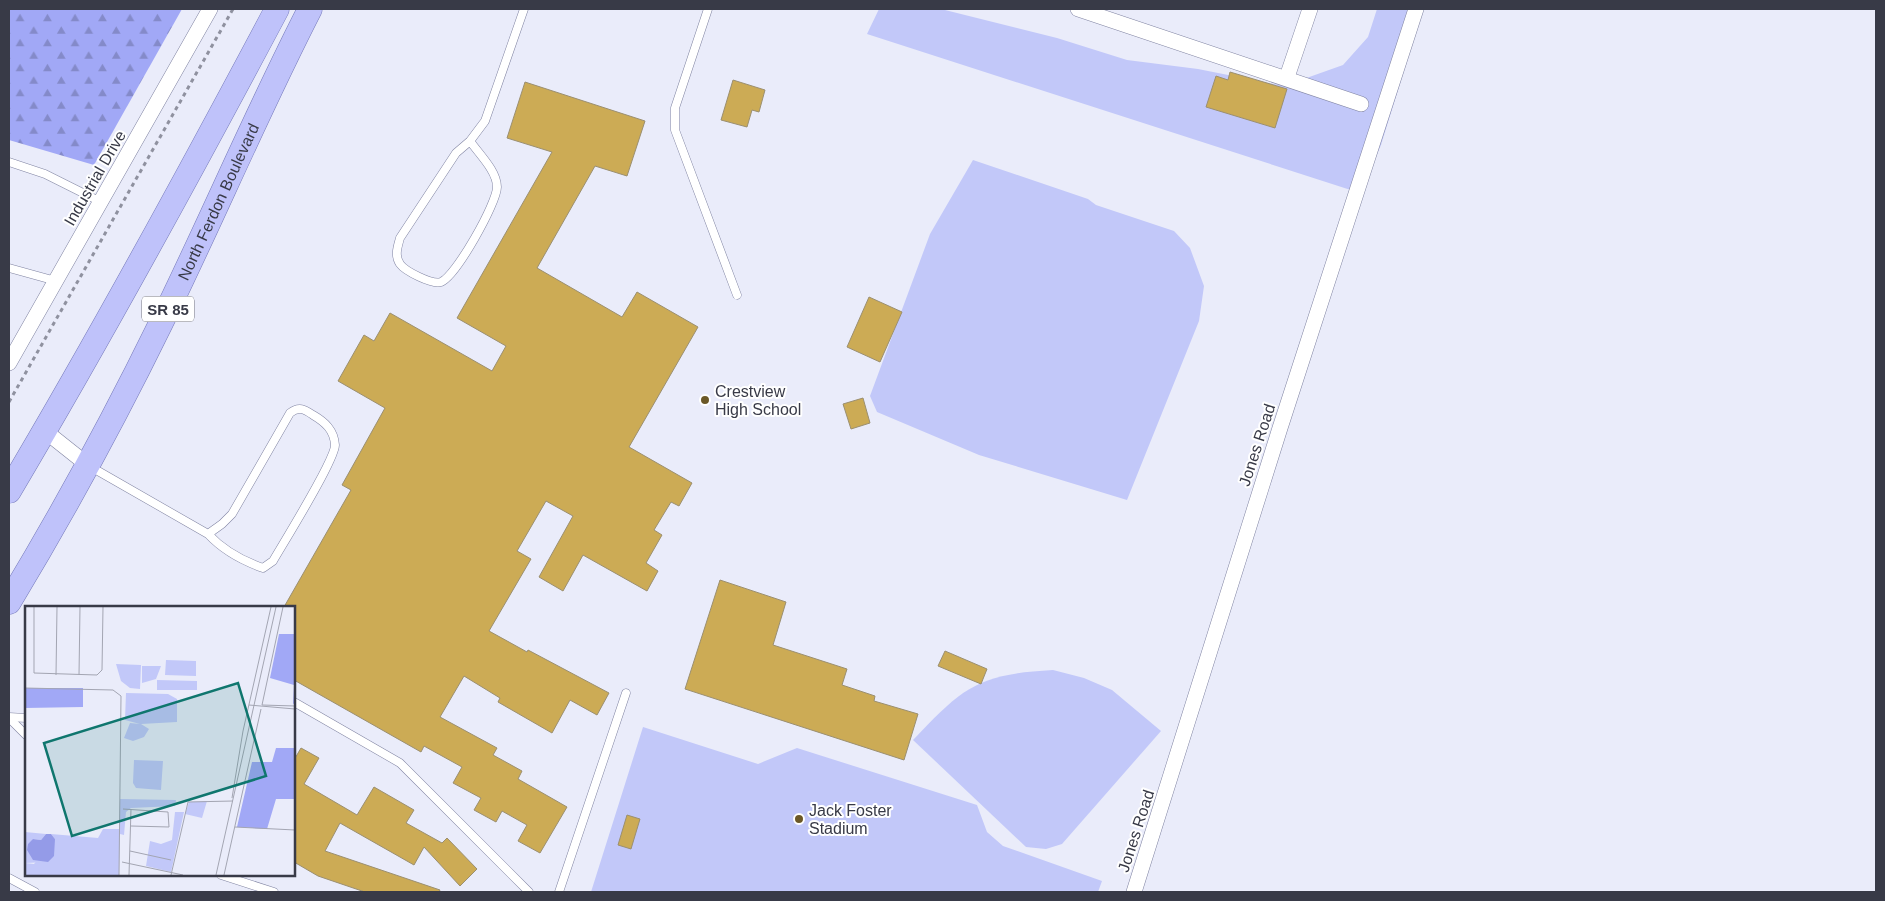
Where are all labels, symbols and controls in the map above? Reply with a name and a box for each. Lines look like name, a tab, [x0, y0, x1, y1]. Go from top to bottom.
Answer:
street label: North Ferdon Boulevard	[174, 120, 262, 283]
street label: Industrial Drive	[61, 127, 129, 228]
road number: SR 85	[142, 296, 194, 322]
place label: Crestview High School	[715, 383, 801, 418]
marker: Crestview High School	[699, 394, 711, 406]
street label: Jones Road	[1236, 402, 1278, 488]
inset map	[25, 606, 295, 876]
street label: Jones Road	[1115, 788, 1157, 874]
place label: Jack Foster Stadium	[809, 802, 892, 837]
marker: Jack Foster Stadium	[793, 813, 805, 825]

